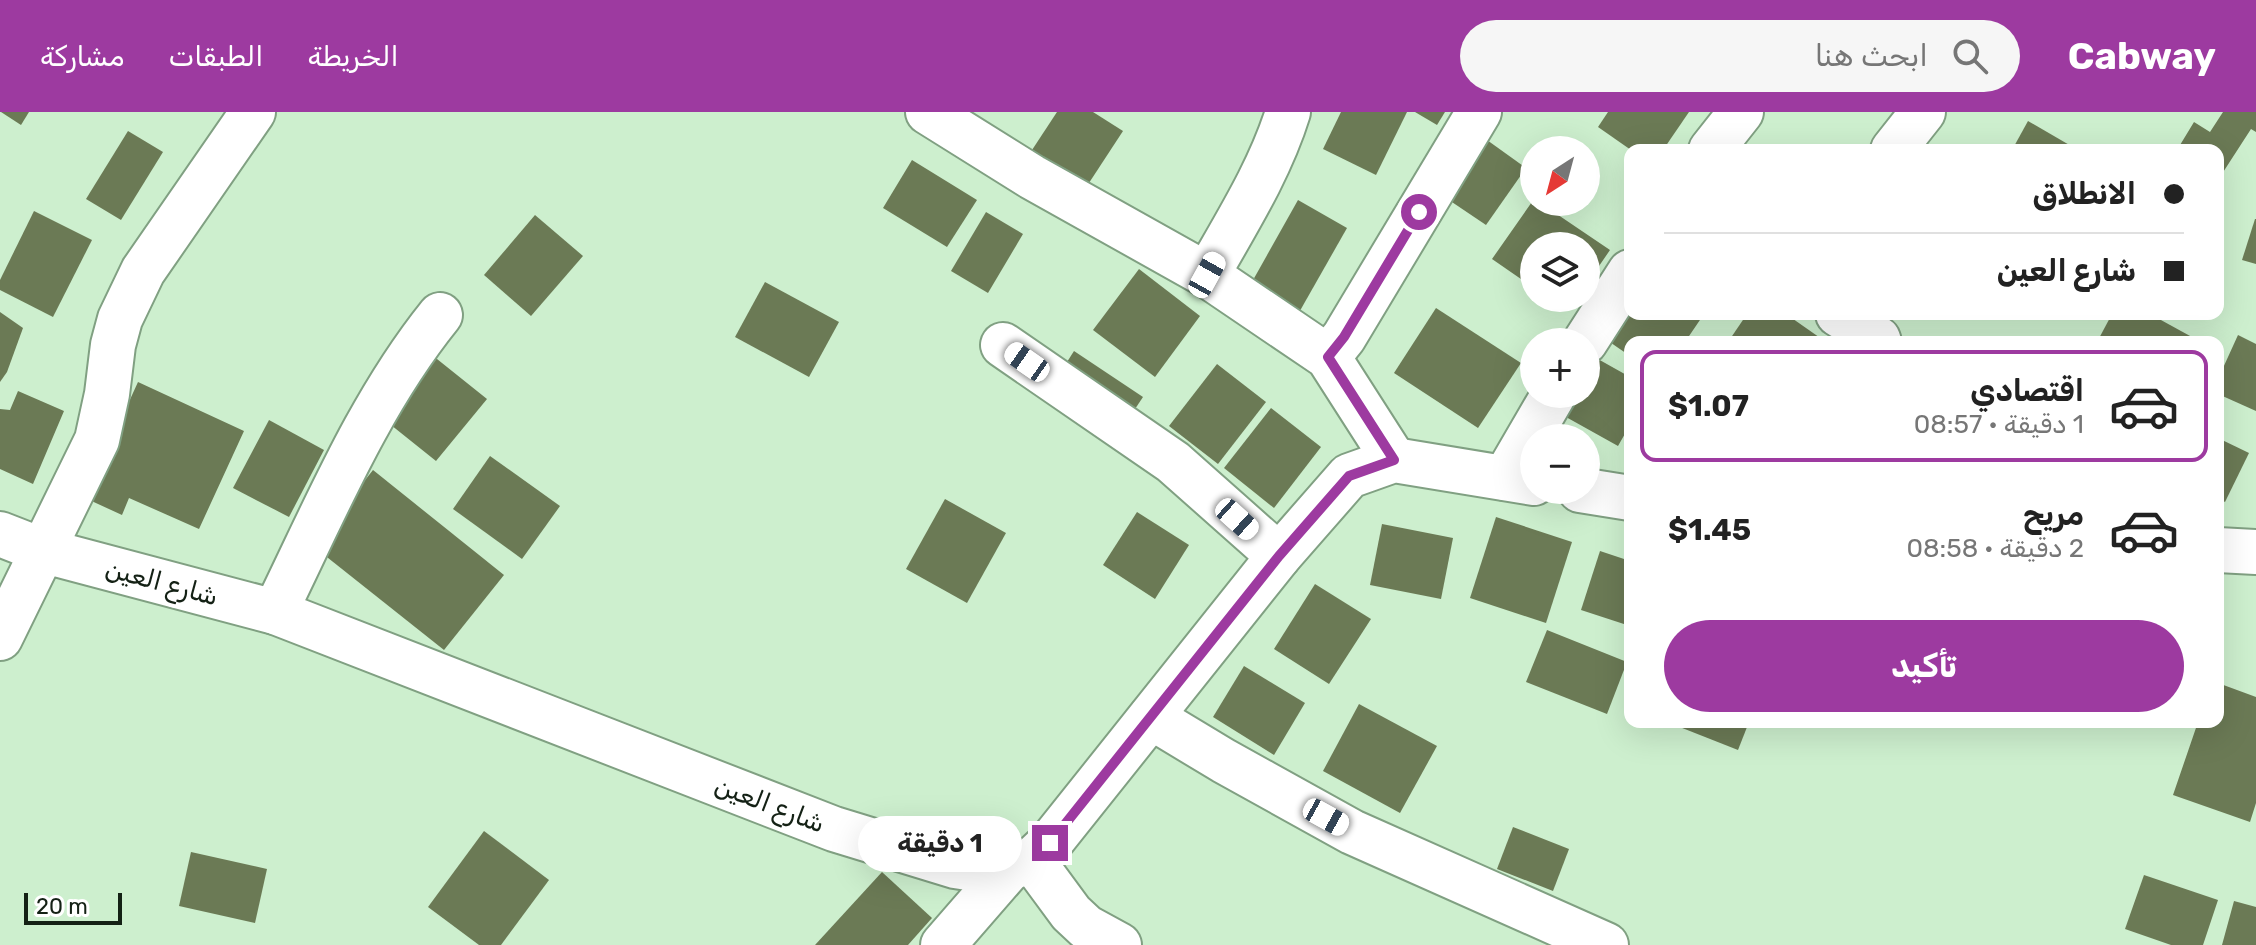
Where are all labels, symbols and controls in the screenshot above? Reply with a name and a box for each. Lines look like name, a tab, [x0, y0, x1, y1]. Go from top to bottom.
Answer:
search box	[1460, 20, 2020, 92]
text: Cabway	[2068, 33, 2216, 79]
icon: search	[1948, 34, 1992, 78]
text: ابحث هنا	[1815, 38, 1928, 74]
text: مشاركة	[40, 40, 124, 73]
text: الطبقات	[168, 40, 263, 73]
text: الخريطة	[307, 40, 399, 73]
north arrow	[1520, 136, 1600, 216]
map controls	[1520, 136, 1600, 504]
text: الانطلاق	[2032, 176, 2136, 212]
route start	[1401, 194, 1437, 230]
button: layers	[1520, 232, 1600, 312]
car	[1185, 248, 1229, 302]
text: شارع العين	[1997, 253, 2136, 289]
button: +	[1520, 328, 1600, 408]
car	[1000, 338, 1054, 386]
icon: car	[2108, 370, 2180, 442]
text: اقتصادي	[1970, 373, 2084, 409]
text: $1.07	[1668, 388, 1749, 424]
text: 1 دقيقة · 08:57	[1914, 409, 2084, 440]
button: −	[1520, 424, 1600, 504]
car	[1211, 494, 1263, 544]
icon: car	[2108, 494, 2180, 566]
text: مريح	[2023, 497, 2084, 533]
text: $1.45	[1668, 512, 1751, 548]
text: 2 دقيقة · 08:58	[1907, 533, 2084, 564]
street label: شارع العين	[102, 553, 221, 614]
button: تأكيد	[1664, 620, 2184, 712]
street label: شارع العين	[710, 769, 829, 841]
car	[1299, 795, 1353, 839]
callout: 1 دقيقة	[858, 815, 1022, 871]
route end	[1032, 825, 1068, 861]
text: 1 دقيقة	[897, 828, 983, 859]
scale bar	[24, 889, 122, 925]
text: 20 m	[36, 893, 88, 920]

